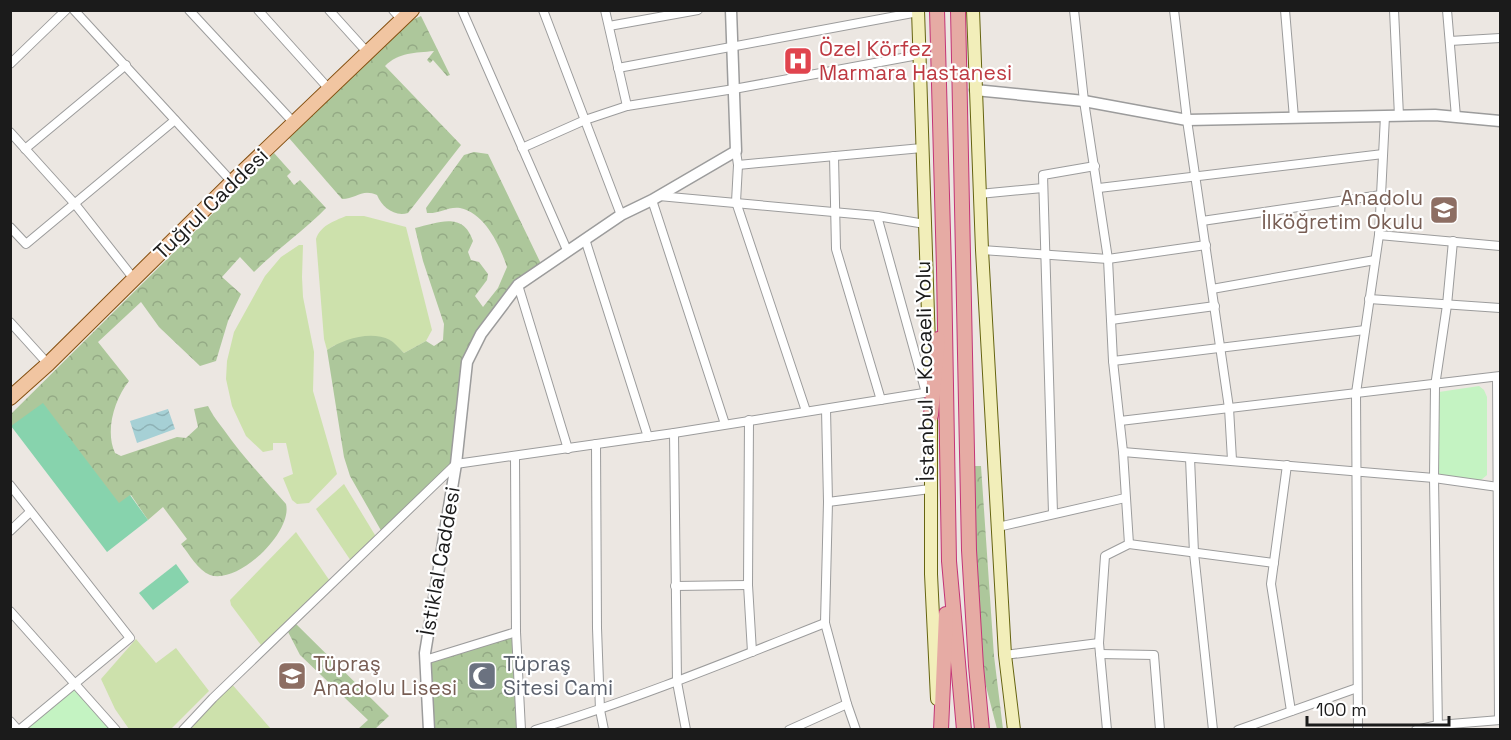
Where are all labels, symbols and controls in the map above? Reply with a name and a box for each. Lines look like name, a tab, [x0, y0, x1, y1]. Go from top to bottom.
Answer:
place label: Özel Körfez Marmara Hastanesi	[819, 35, 1012, 86]
hospital icon: Özel Körfez Marmara Hastanesi	[782, 45, 814, 77]
street label: Tuğrul Caddesi	[148, 142, 274, 265]
place label: Anadolu İlköğretim Okulu	[1262, 184, 1423, 235]
school or university icon: Anadolu İlköğretim Okulu	[1428, 194, 1460, 226]
street label: İstanbul - Kocaeli Yolu	[909, 260, 940, 482]
street label: İstiklal Caddesi	[413, 484, 466, 638]
place label: Tüpraş Anadolu Lisesi	[313, 650, 457, 701]
place label: Tüpraş Sitesi Cami	[503, 650, 613, 701]
school or university icon: Tüpraş Anadolu Lisesi	[276, 660, 308, 692]
mosque icon: Tüpraş Sitesi Cami	[466, 660, 498, 692]
scale bar	[1307, 689, 1450, 727]
text: 100 m	[1316, 698, 1367, 721]

